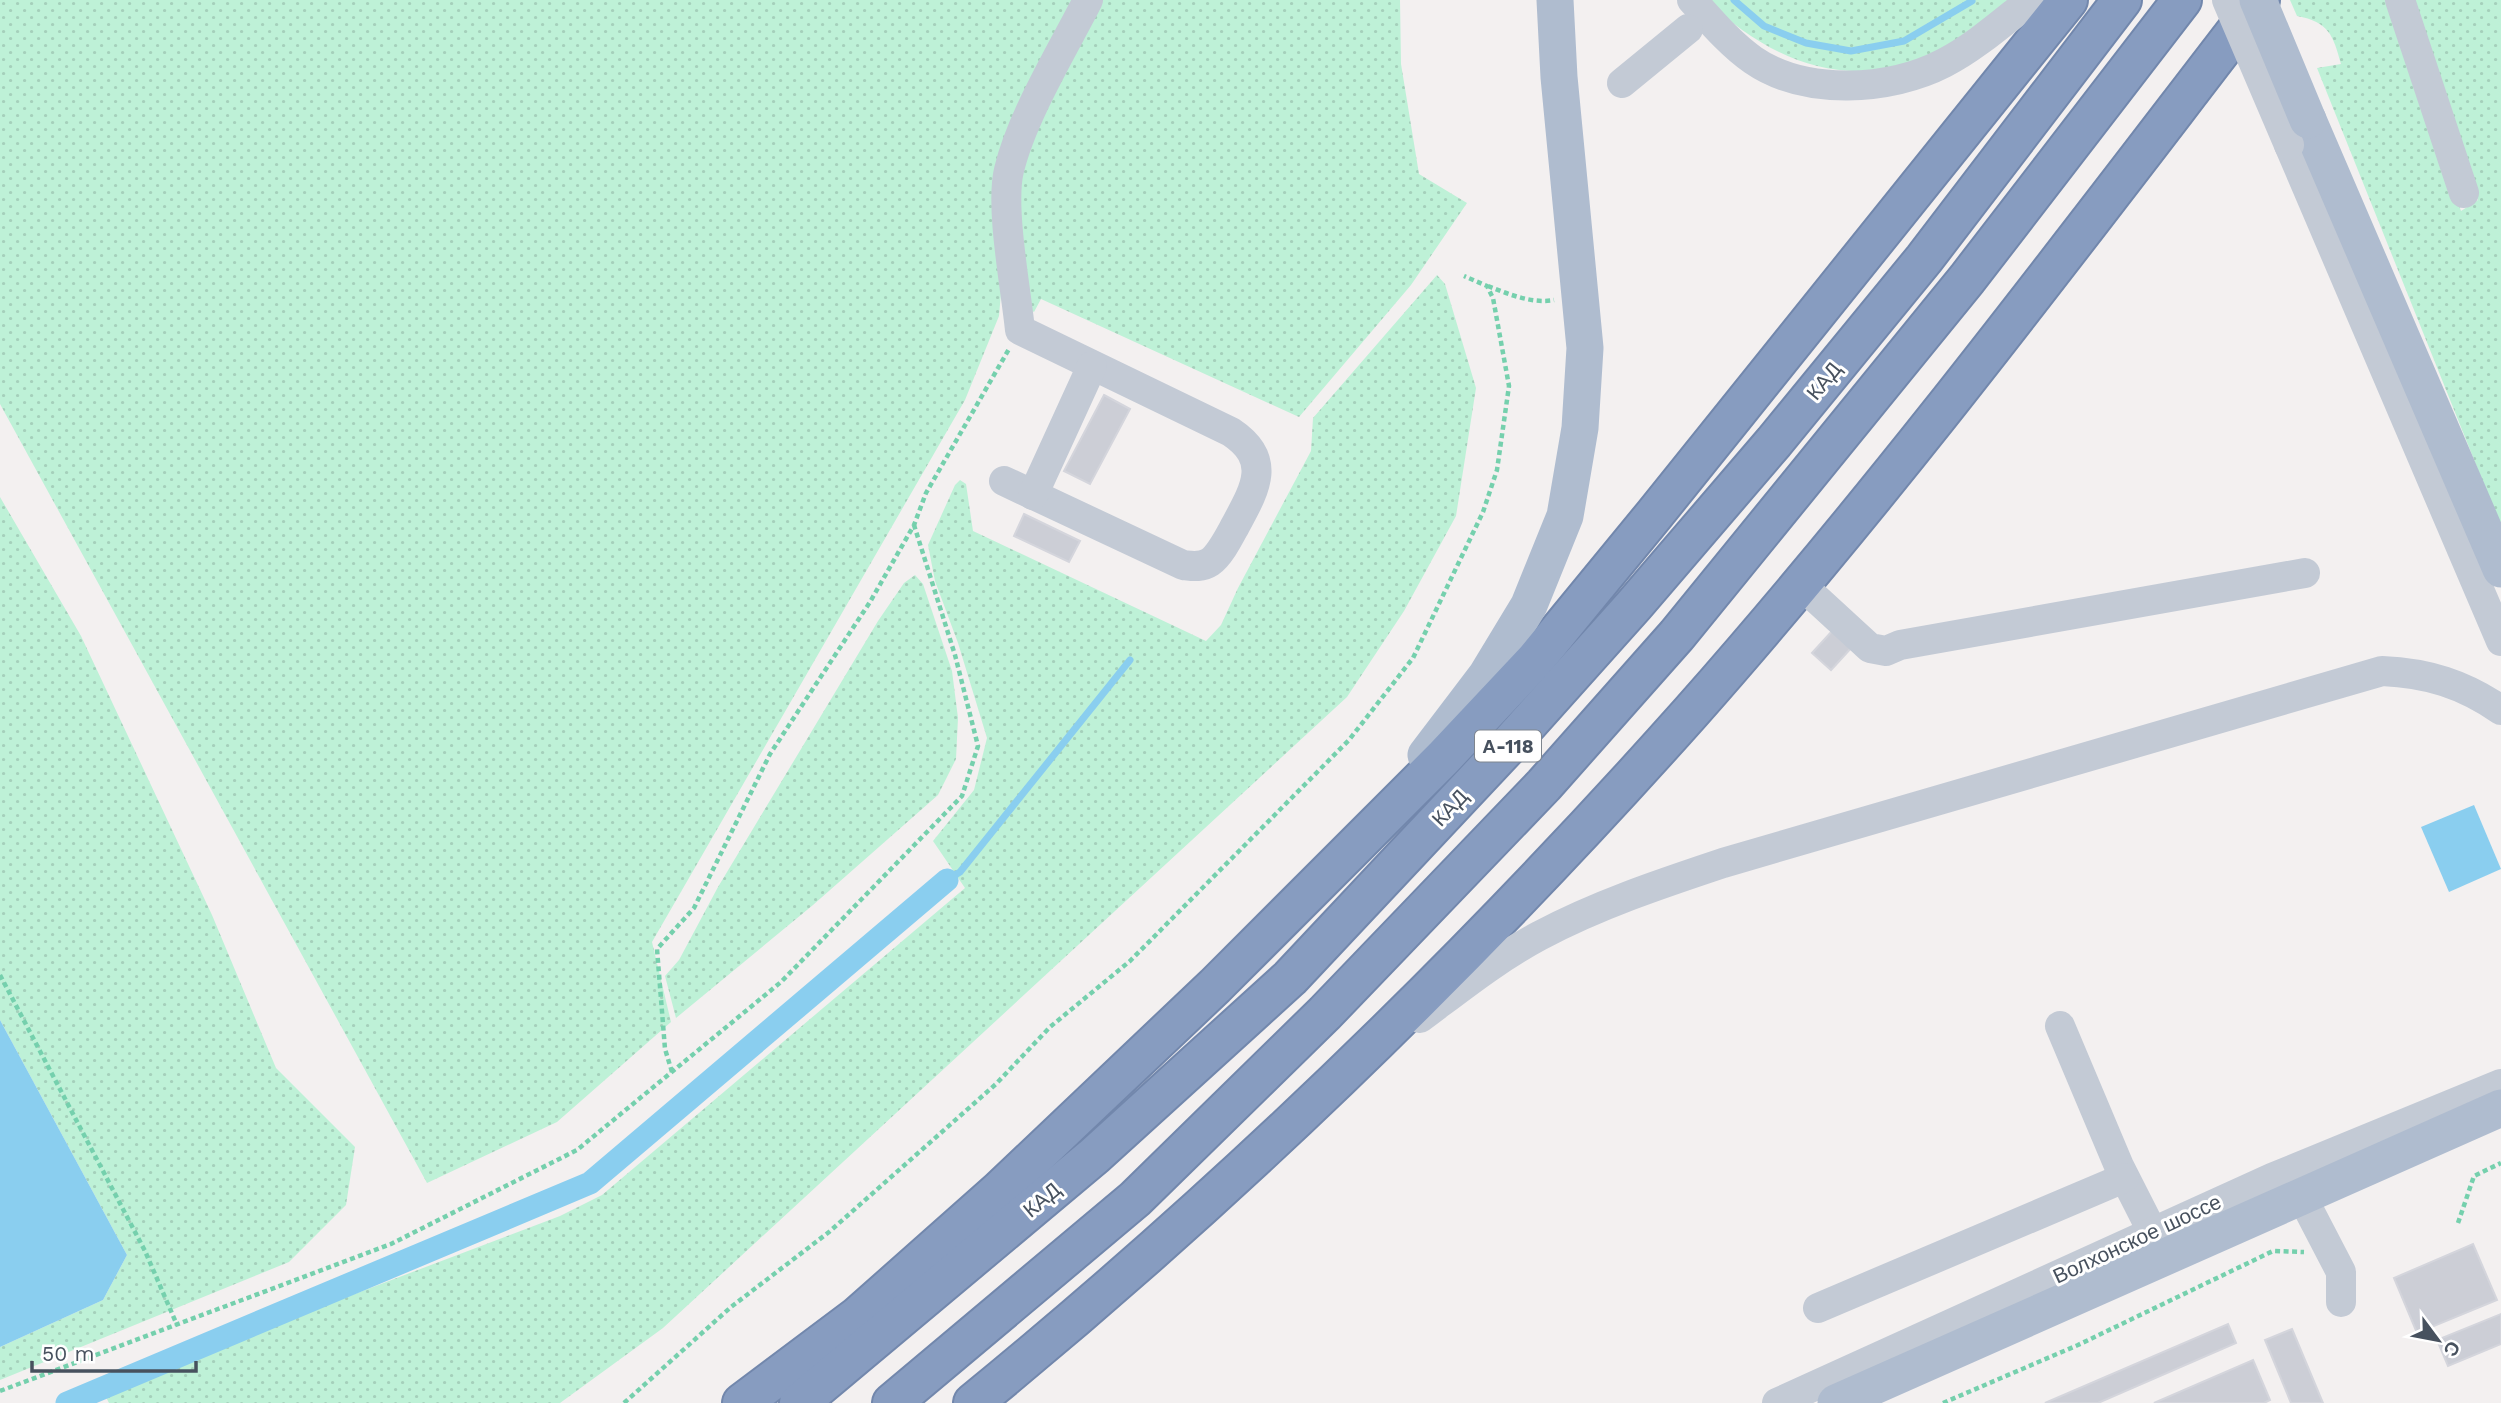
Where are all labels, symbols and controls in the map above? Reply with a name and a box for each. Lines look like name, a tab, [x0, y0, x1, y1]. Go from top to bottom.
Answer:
street label: КАД	[1801, 357, 1846, 405]
road number: А-118	[1475, 730, 1541, 762]
street label: КАД	[1426, 784, 1473, 831]
street label: КАД	[1018, 1177, 1065, 1222]
street label: Волхонское шоссе	[2049, 1189, 2225, 1288]
north arrow	[2403, 1305, 2473, 1375]
scale bar	[32, 1330, 196, 1374]
text: С	[2438, 1337, 2465, 1361]
text: 50 m	[42, 1341, 94, 1366]

